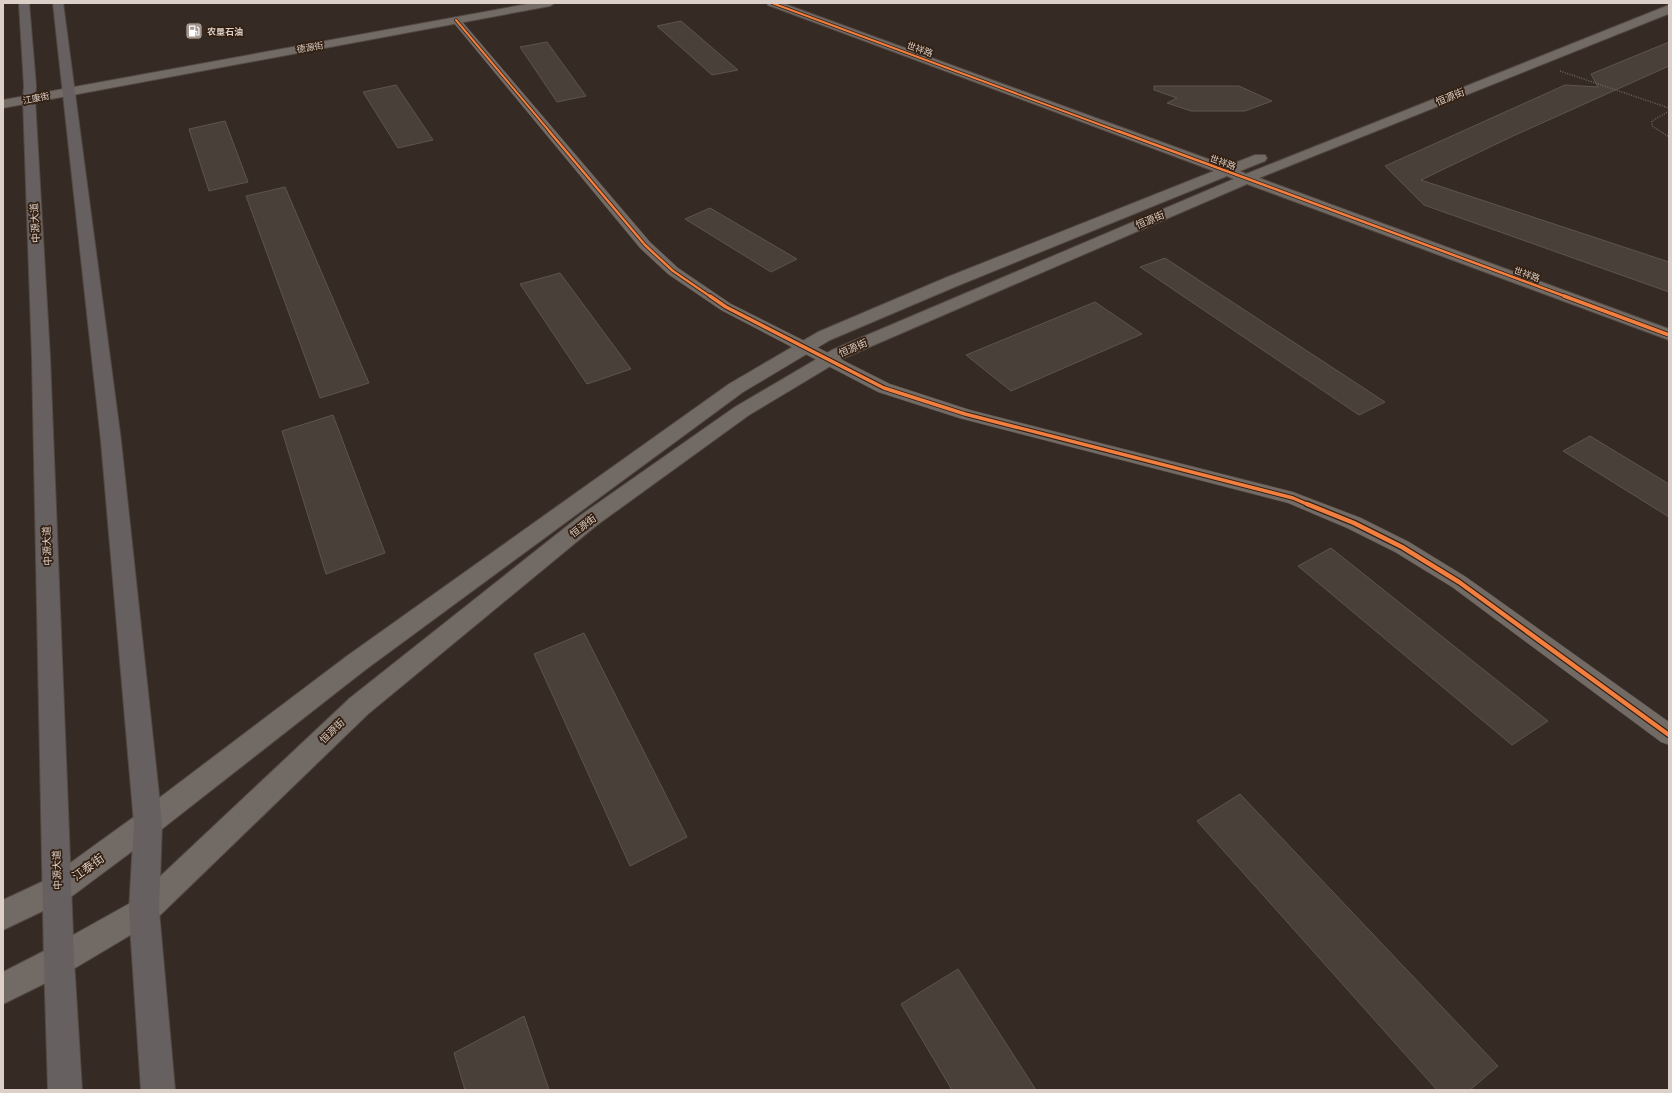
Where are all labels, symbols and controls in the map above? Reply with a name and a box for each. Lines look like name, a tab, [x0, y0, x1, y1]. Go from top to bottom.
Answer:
fuel station icon: 农垦石油	[184, 21, 204, 41]
place label: 农垦石油	[207, 26, 243, 37]
street label: 德源街	[296, 39, 324, 55]
street label: 世祥路	[905, 39, 935, 59]
street label: 恒源街	[1434, 85, 1466, 109]
street label: 江康街	[22, 90, 50, 106]
street label: 世祥路	[1208, 152, 1238, 172]
street label: 中源大道	[27, 203, 43, 243]
street label: 恒源街	[1134, 208, 1166, 232]
street label: 世祥路	[1512, 264, 1542, 284]
street label: 恒源街	[837, 336, 869, 360]
street label: 恒源街	[567, 512, 599, 540]
street label: 中源大道	[40, 526, 54, 566]
street label: 恒源街	[317, 716, 347, 746]
street label: 中源大道	[50, 850, 64, 890]
street label: 江泰街	[69, 850, 107, 884]

